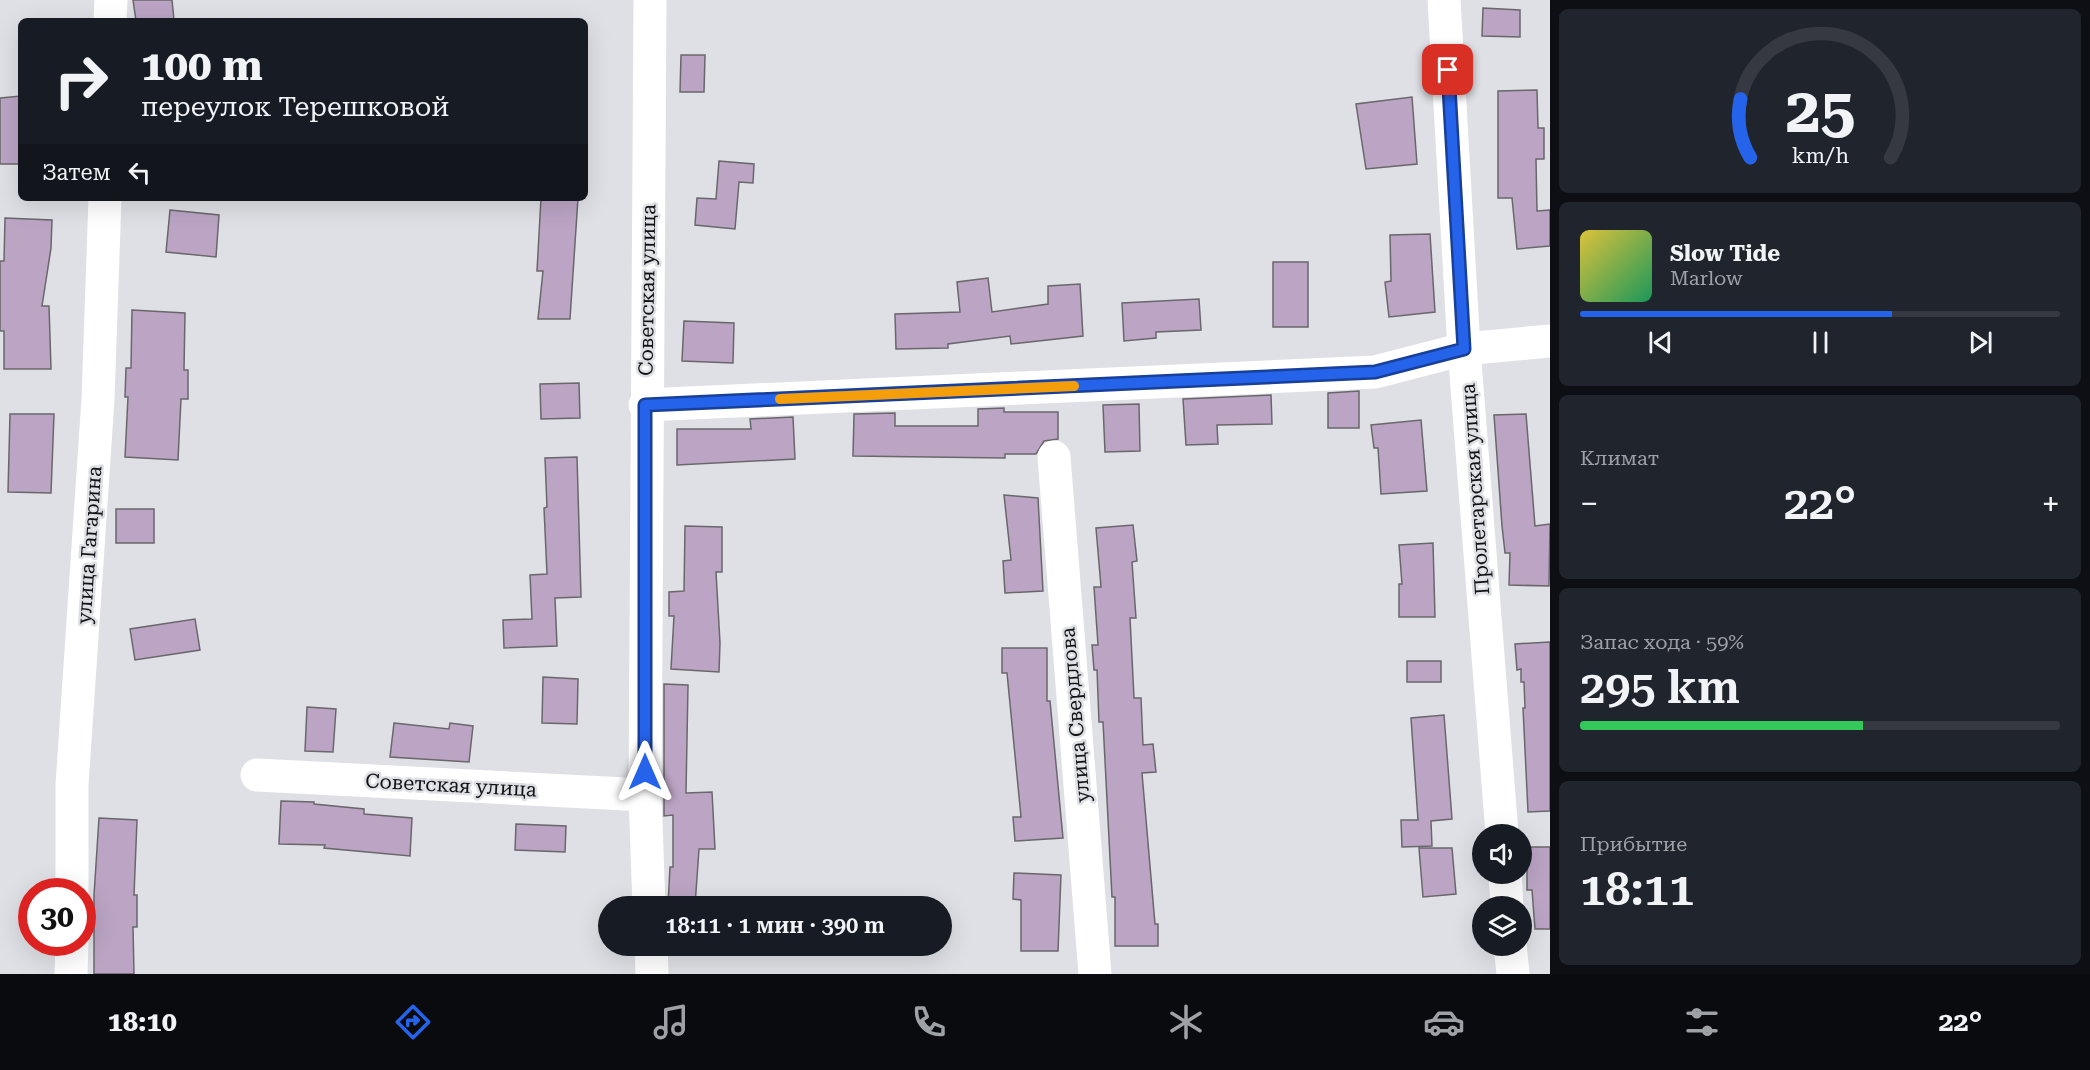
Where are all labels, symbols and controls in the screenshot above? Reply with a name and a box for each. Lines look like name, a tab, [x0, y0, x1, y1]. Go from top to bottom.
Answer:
text: 100 m	[141, 41, 263, 90]
icon: right	[42, 42, 120, 120]
pin	[1422, 44, 1473, 95]
icon: arrive	[1431, 53, 1464, 86]
text: 25	[1785, 74, 1855, 147]
text: переулок Терешковой	[141, 91, 449, 123]
text: km/h	[1791, 143, 1849, 168]
icon: left	[123, 156, 156, 189]
text: Затем	[42, 160, 111, 185]
street label: Советская улица	[634, 204, 660, 376]
text: Slow Tide	[1670, 241, 1780, 266]
text: Marlow	[1670, 266, 1743, 290]
icon: previous	[1644, 326, 1677, 359]
icon: pause	[1804, 326, 1837, 359]
icon: next	[1964, 326, 1997, 359]
street label: Пролетарская улица	[1456, 382, 1494, 596]
text: Климат	[1580, 446, 1659, 470]
street label: улица Гагарина	[72, 465, 107, 625]
text: 22°	[1784, 477, 1856, 530]
text: −	[1580, 484, 1598, 523]
text: +	[2042, 484, 2060, 523]
street label: улица Свердлова	[1055, 626, 1095, 804]
text: Запас хода · 59%	[1580, 630, 1744, 654]
text: 295 km	[1580, 661, 1740, 714]
position arrow	[613, 740, 677, 804]
street label: Советская улица	[365, 769, 538, 801]
map controls	[1472, 824, 1532, 956]
button: sound	[1472, 824, 1532, 884]
text: Прибытие	[1580, 832, 1687, 856]
text: 18:11	[1580, 863, 1694, 916]
speed limit sign: 30	[18, 878, 96, 956]
button: layers	[1472, 896, 1532, 956]
text: 18:11 · 1 мин · 390 m	[665, 913, 885, 938]
icon: directions	[392, 1001, 434, 1043]
icon: music	[650, 1001, 692, 1043]
icon: phone	[908, 1001, 950, 1043]
icon: climate	[1165, 1001, 1207, 1043]
icon: car	[1423, 1001, 1465, 1043]
icon: filters	[1681, 1001, 1723, 1043]
text: 18:10	[108, 1006, 177, 1038]
text: 22°	[1938, 1006, 1982, 1038]

